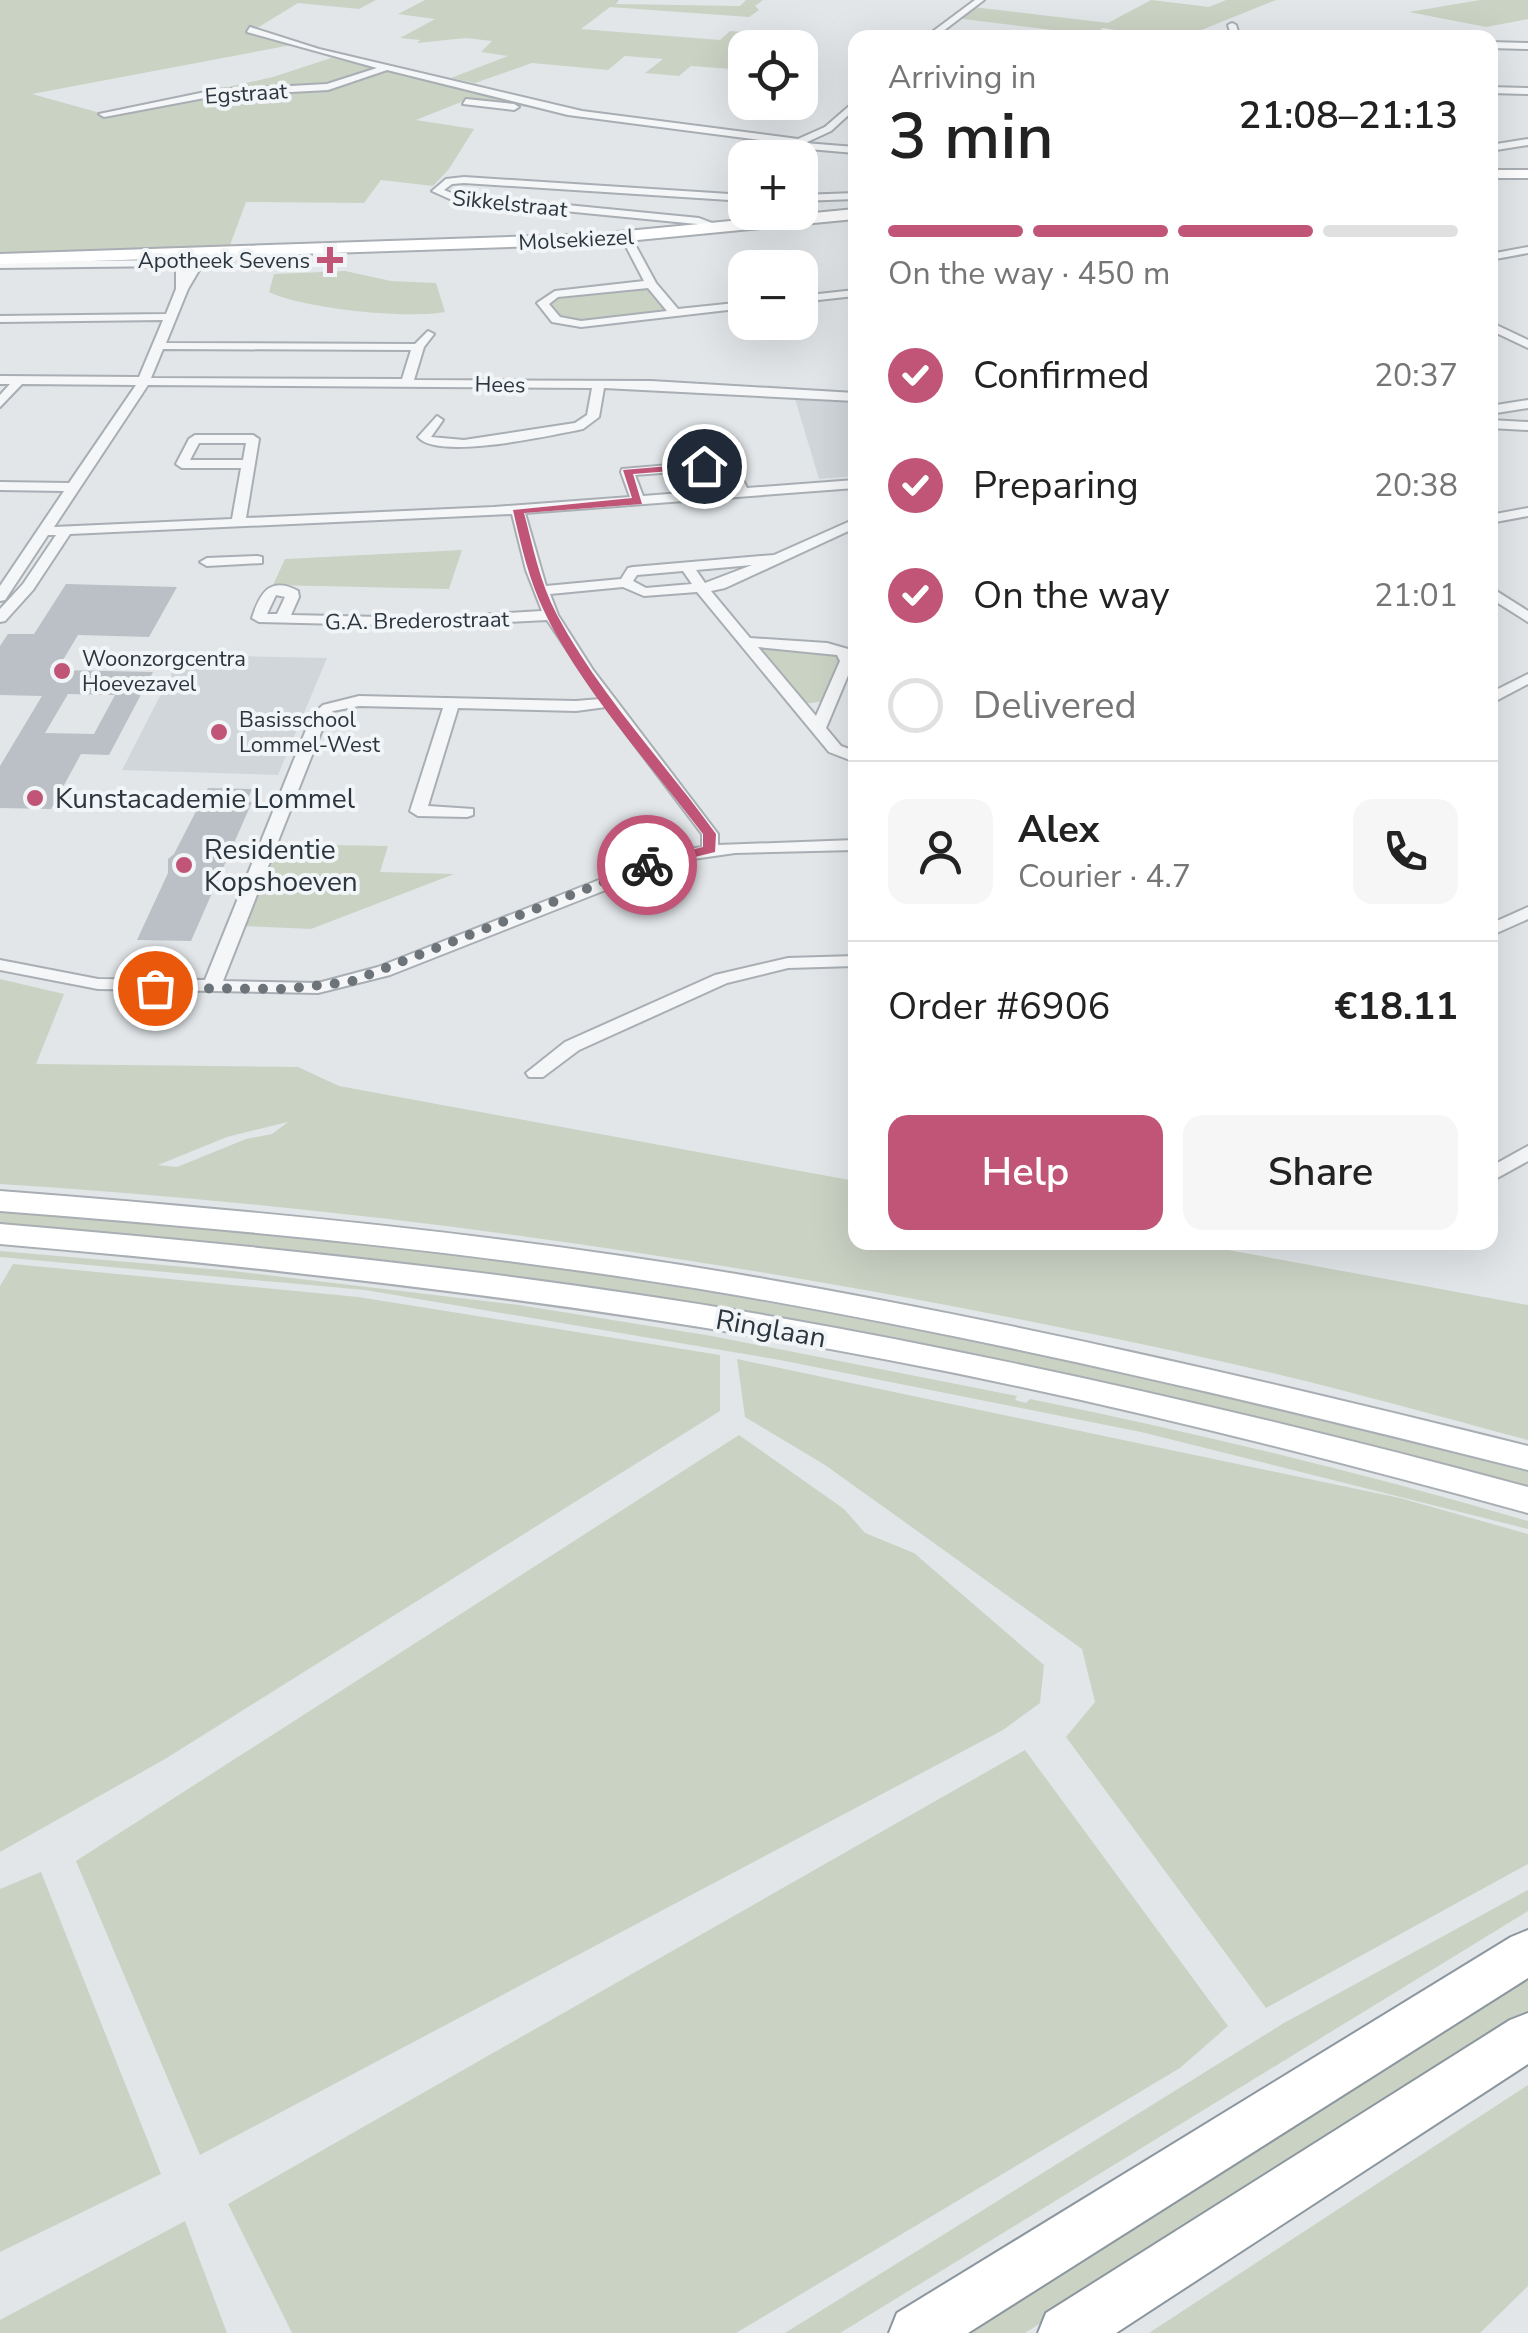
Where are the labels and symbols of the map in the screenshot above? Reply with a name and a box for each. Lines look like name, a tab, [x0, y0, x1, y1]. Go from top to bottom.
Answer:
street label: Egstraat	[204, 76, 289, 112]
street label: Sikkelstraat	[451, 183, 569, 225]
street label: Molsekiezel	[518, 222, 635, 258]
place label: Apotheek Sevens	[138, 246, 310, 276]
marker: Apotheek Sevens	[319, 249, 341, 271]
street label: Hees	[474, 370, 526, 400]
pin	[662, 424, 747, 509]
street label: G.A. Brederostraat	[325, 604, 510, 638]
place label: Woonzorgcentra Hoevezavel	[82, 644, 246, 699]
marker: Woonzorgcentra Hoevezavel	[51, 660, 73, 682]
place label: Basisschool Lommel-West	[239, 705, 380, 760]
marker: Basisschool Lommel-West	[208, 721, 230, 743]
place label: Kunstacademie Lommel	[55, 780, 356, 818]
marker: Kunstacademie Lommel	[24, 787, 46, 809]
courier	[597, 815, 697, 915]
place label: Residentie Kopshoeven	[204, 831, 358, 901]
marker: Residentie Kopshoeven	[173, 854, 195, 876]
pin	[113, 946, 198, 1031]
street label: Ringlaan	[713, 1301, 829, 1357]

